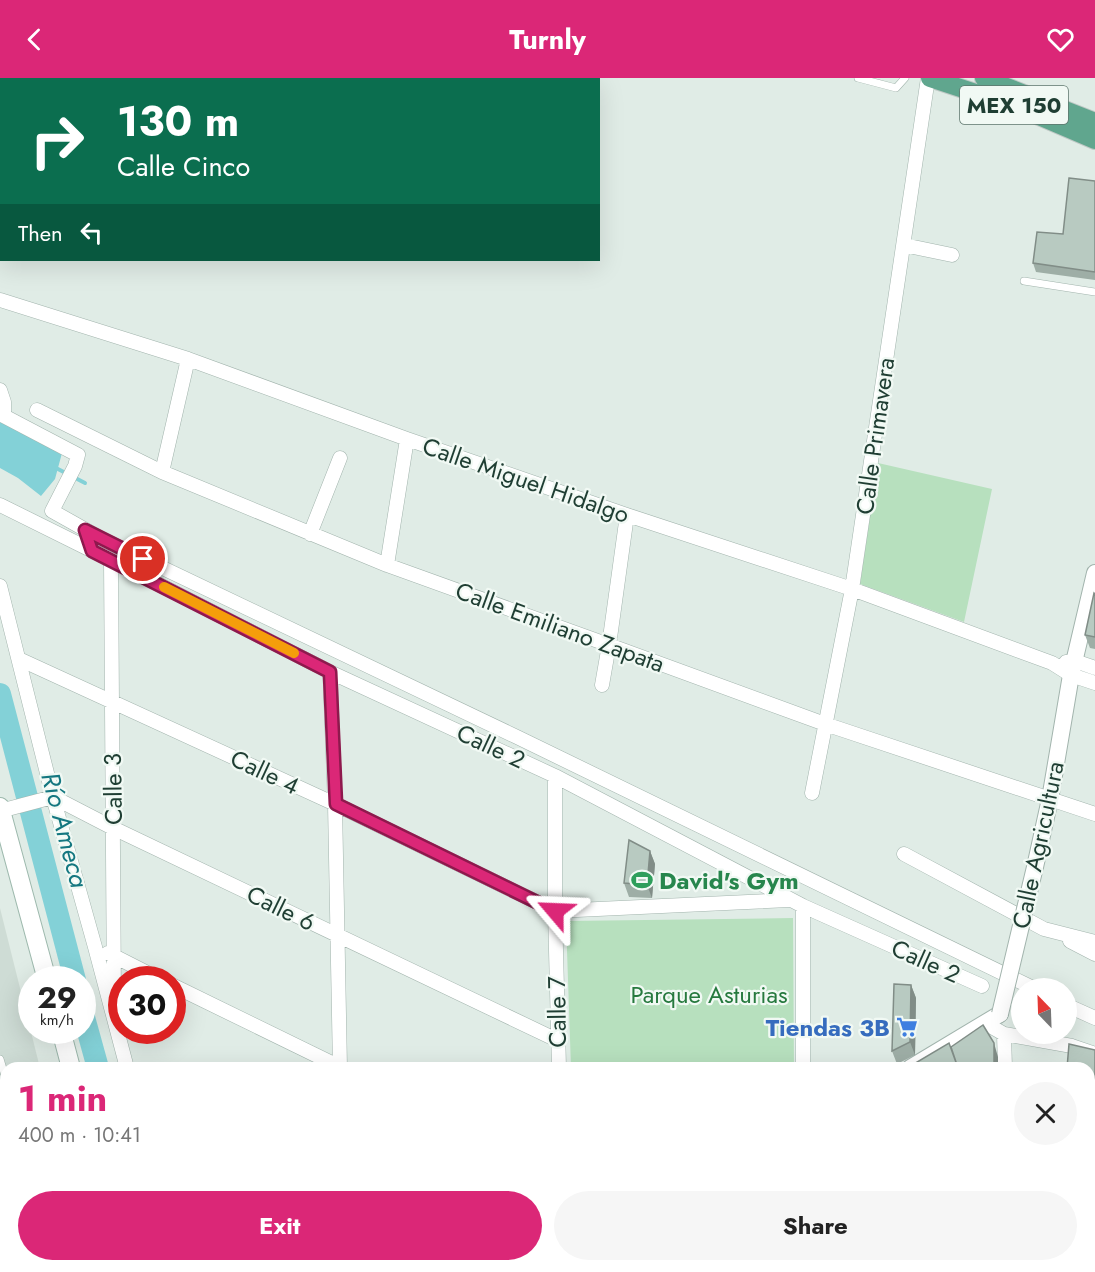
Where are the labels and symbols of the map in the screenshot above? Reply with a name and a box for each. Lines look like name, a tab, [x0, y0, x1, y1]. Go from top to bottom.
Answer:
road number: MEX 150	[960, 86, 1068, 124]
street label: Calle Primavera	[847, 355, 903, 517]
street label: Calle Miguel Hidalgo	[418, 428, 634, 532]
pin	[117, 533, 168, 584]
street label: Calle Emiliano Zapata	[451, 573, 669, 681]
street label: Calle 2	[451, 715, 531, 777]
street label: Calle 4	[225, 741, 305, 803]
street label: Calle 3	[95, 753, 131, 825]
street label: Calle Agricultura	[1003, 758, 1073, 932]
water label: Río Ameca	[31, 768, 99, 893]
place label: David's Gym	[659, 863, 799, 898]
sports icon: David's Gym	[630, 868, 654, 892]
street label: Calle 6	[241, 876, 321, 940]
position arrow	[523, 879, 587, 943]
street label: Calle 2	[886, 930, 966, 992]
speed limit sign: 30	[108, 966, 186, 1044]
street label: Calle 7	[539, 976, 575, 1048]
park label: Parque Asturias	[630, 977, 788, 1012]
north arrow	[1011, 978, 1077, 1044]
place label: Tiendas 3B	[766, 1010, 890, 1045]
supermarket icon: Tiendas 3B	[895, 1015, 919, 1039]

